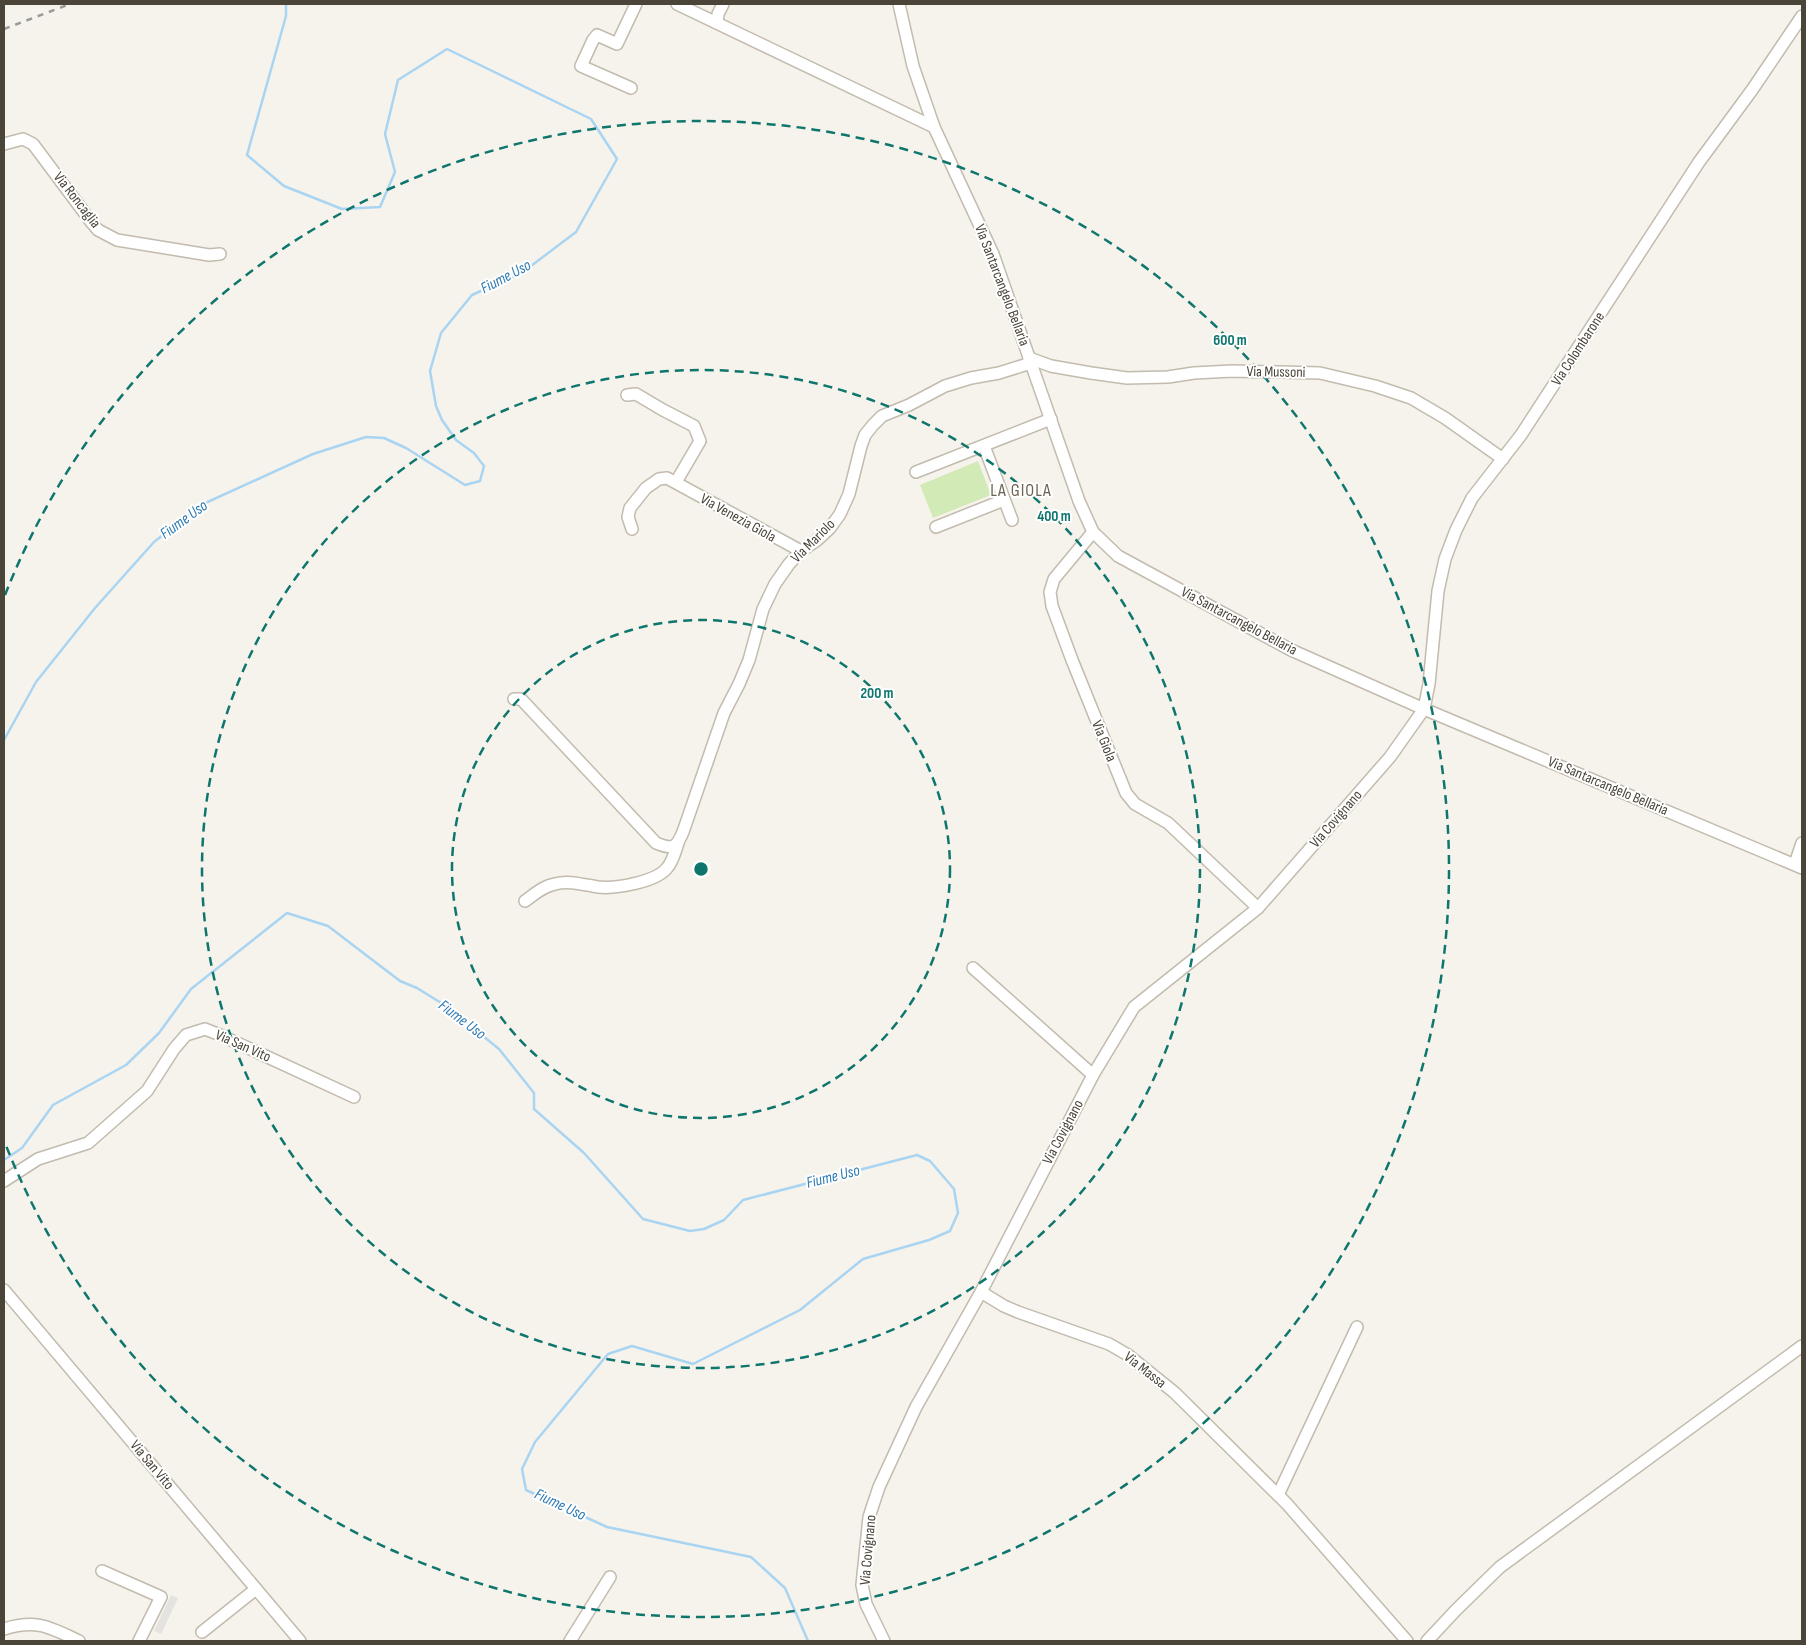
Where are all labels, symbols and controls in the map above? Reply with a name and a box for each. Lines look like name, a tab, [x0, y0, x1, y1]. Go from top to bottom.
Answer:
street label: Via Roncaglia	[49, 168, 105, 232]
street label: Via Santarcangelo Bellaria	[970, 221, 1034, 349]
water label: Fiume Uso	[478, 256, 535, 298]
street label: Via Colombarone	[1547, 308, 1609, 390]
text: 600 m	[1213, 331, 1247, 350]
street label: Via Mussoni	[1246, 362, 1306, 382]
district label: LA GIOLA	[990, 480, 1052, 501]
street label: Via Venezia Giola	[697, 489, 779, 547]
water label: Fiume Uso	[156, 496, 212, 544]
text: 400 m	[1037, 507, 1071, 526]
street label: Via Mariolo	[787, 515, 839, 567]
street label: Via Santarcangelo Bellaria	[1178, 582, 1301, 660]
text: 200 m	[860, 684, 894, 703]
street label: Via Giola	[1087, 718, 1121, 765]
street label: Via Santarcangelo Bellaria	[1545, 752, 1671, 820]
street label: Via Covignano	[1306, 786, 1366, 852]
centre of rings	[692, 860, 710, 878]
water label: Fiume Uso	[435, 996, 490, 1044]
street label: Via San Vito	[212, 1025, 274, 1067]
street label: Via Covignano	[1038, 1096, 1088, 1168]
water label: Fiume Uso	[804, 1161, 862, 1193]
street label: Via Massa	[1120, 1348, 1170, 1393]
street label: Via San Vito	[126, 1436, 178, 1494]
water label: Fiume Uso	[531, 1485, 589, 1525]
street label: Via Covignano	[855, 1514, 881, 1586]

